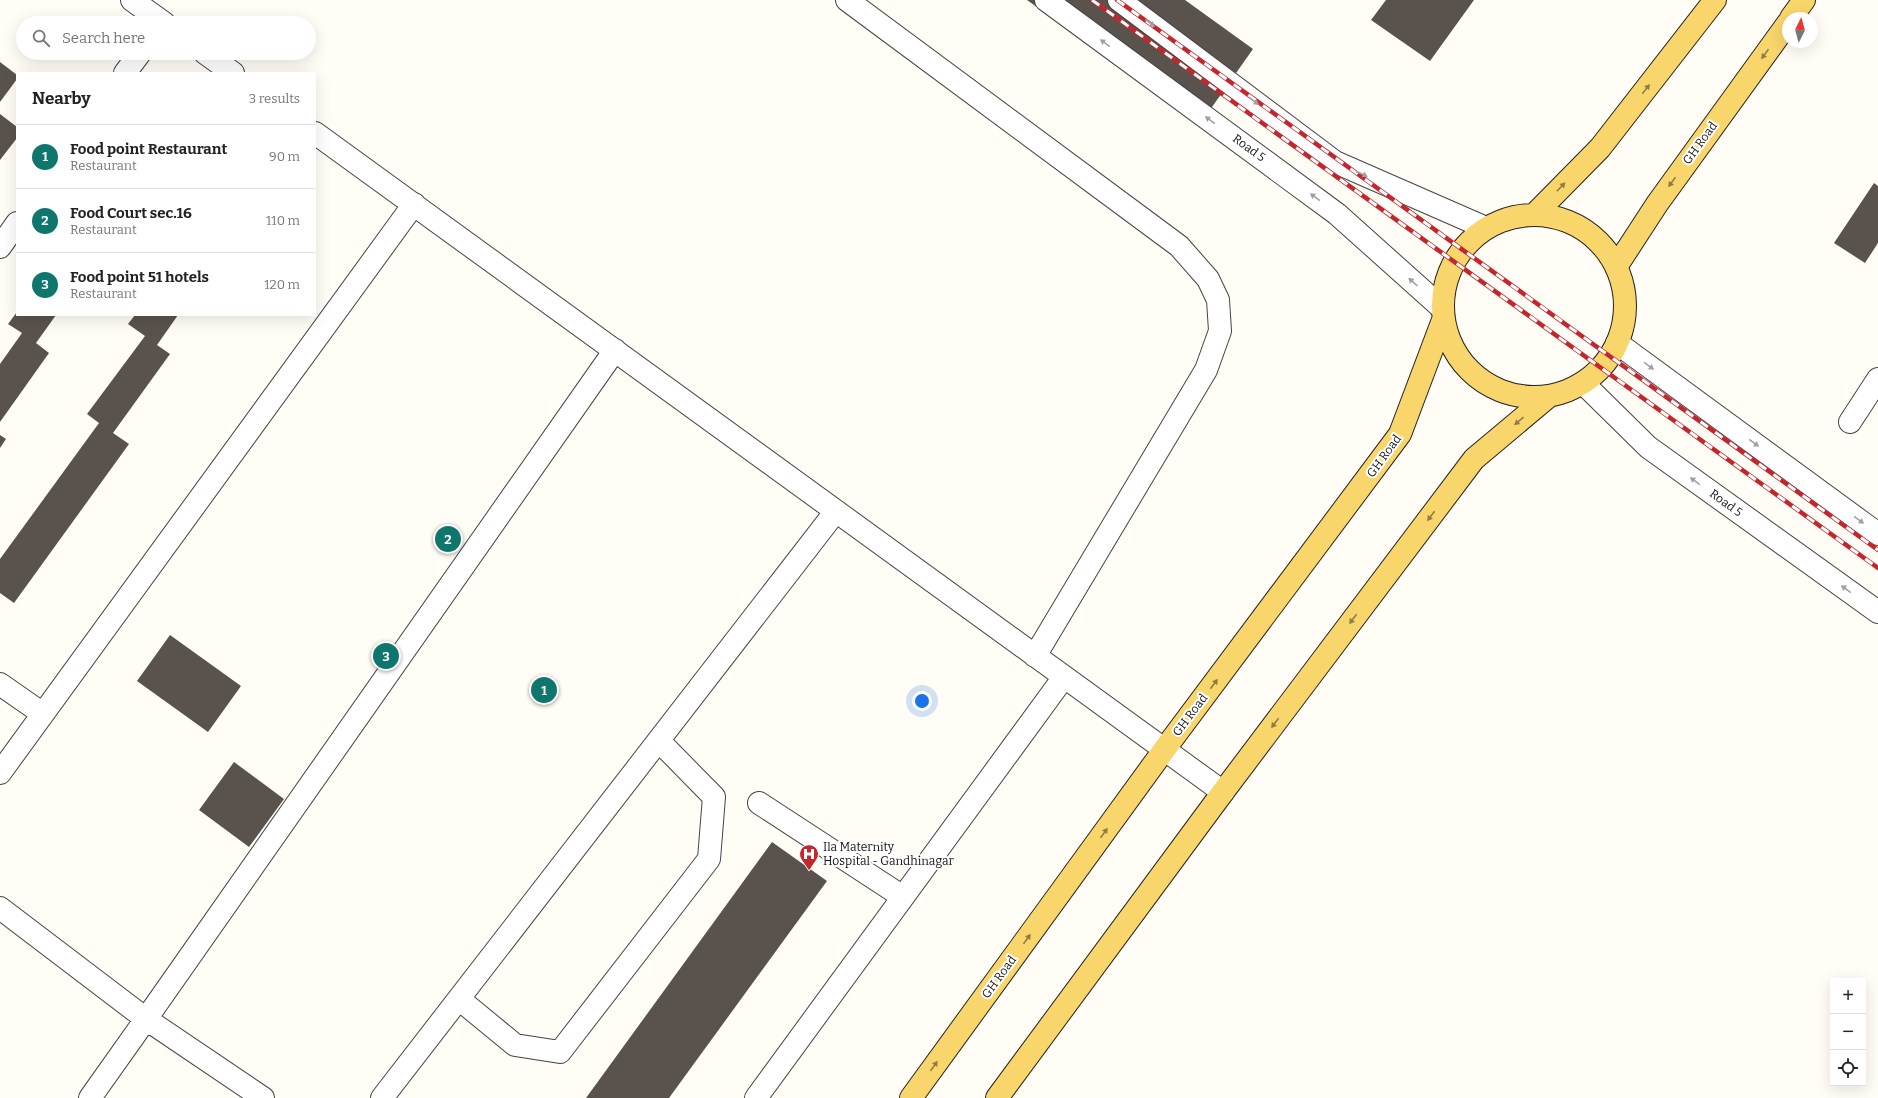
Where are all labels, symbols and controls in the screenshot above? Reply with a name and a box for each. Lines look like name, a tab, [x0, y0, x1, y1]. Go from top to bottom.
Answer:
north arrow	[1782, 12, 1818, 48]
search box	[16, 16, 316, 60]
one-way arrow	[1145, 19, 1156, 28]
icon: search	[30, 27, 52, 49]
text: Search here	[62, 29, 145, 47]
one-way arrow	[1100, 39, 1110, 47]
one-way arrow	[1761, 49, 1769, 60]
one-way arrow	[1641, 83, 1650, 94]
text: Nearby	[32, 88, 91, 109]
text: 3 results	[249, 91, 300, 106]
one-way arrow	[1249, 97, 1260, 106]
one-way arrow	[1204, 116, 1215, 124]
street label: GH Road	[1680, 119, 1720, 167]
street label: Road 5	[1230, 131, 1268, 165]
text: Food point Restaurant	[70, 140, 227, 158]
text: 1	[42, 149, 48, 164]
text: 90 m	[269, 149, 300, 164]
text: Restaurant	[70, 158, 137, 173]
one-way arrow	[1356, 171, 1368, 177]
one-way arrow	[1668, 177, 1676, 187]
one-way arrow	[1556, 182, 1566, 192]
one-way arrow	[1309, 193, 1320, 201]
text: Food Court sec.16	[70, 204, 192, 222]
text: 2	[41, 213, 49, 228]
text: 110 m	[266, 213, 300, 228]
text: Restaurant	[70, 222, 137, 237]
text: Food point 51 hotels	[70, 268, 209, 286]
text: 3	[41, 277, 49, 292]
text: 120 m	[264, 277, 300, 292]
one-way arrow	[1408, 277, 1418, 286]
text: Restaurant	[70, 286, 137, 301]
one-way arrow	[1644, 362, 1654, 370]
one-way arrow	[1514, 417, 1525, 426]
street label: GH Road	[1364, 432, 1404, 480]
one-way arrow	[1749, 439, 1759, 447]
one-way arrow	[1690, 477, 1701, 485]
street label: Road 5	[1707, 486, 1745, 520]
one-way arrow	[1427, 510, 1436, 521]
one-way arrow	[1853, 516, 1864, 524]
pin: 2	[435, 524, 461, 554]
one-way arrow	[1841, 585, 1852, 593]
one-way arrow	[1349, 614, 1357, 625]
pin: 3	[373, 641, 399, 671]
pin: 1	[531, 675, 557, 705]
one-way arrow	[1210, 678, 1218, 689]
your location	[912, 691, 932, 711]
street label: GH Road	[1170, 691, 1210, 739]
one-way arrow	[1271, 718, 1279, 729]
one-way arrow	[1099, 828, 1108, 839]
place label: Ila Maternity Hospital - Gandhinagar	[823, 840, 955, 868]
hospital icon: Ila Maternity Hospital - Gandhinagar	[798, 843, 820, 871]
one-way arrow	[1023, 933, 1031, 944]
street label: GH Road	[979, 953, 1019, 1001]
map controls	[1830, 978, 1866, 1086]
button: +	[1830, 978, 1866, 1014]
button: −	[1830, 1014, 1866, 1050]
button: locate	[1830, 1050, 1866, 1086]
one-way arrow	[930, 1061, 938, 1072]

